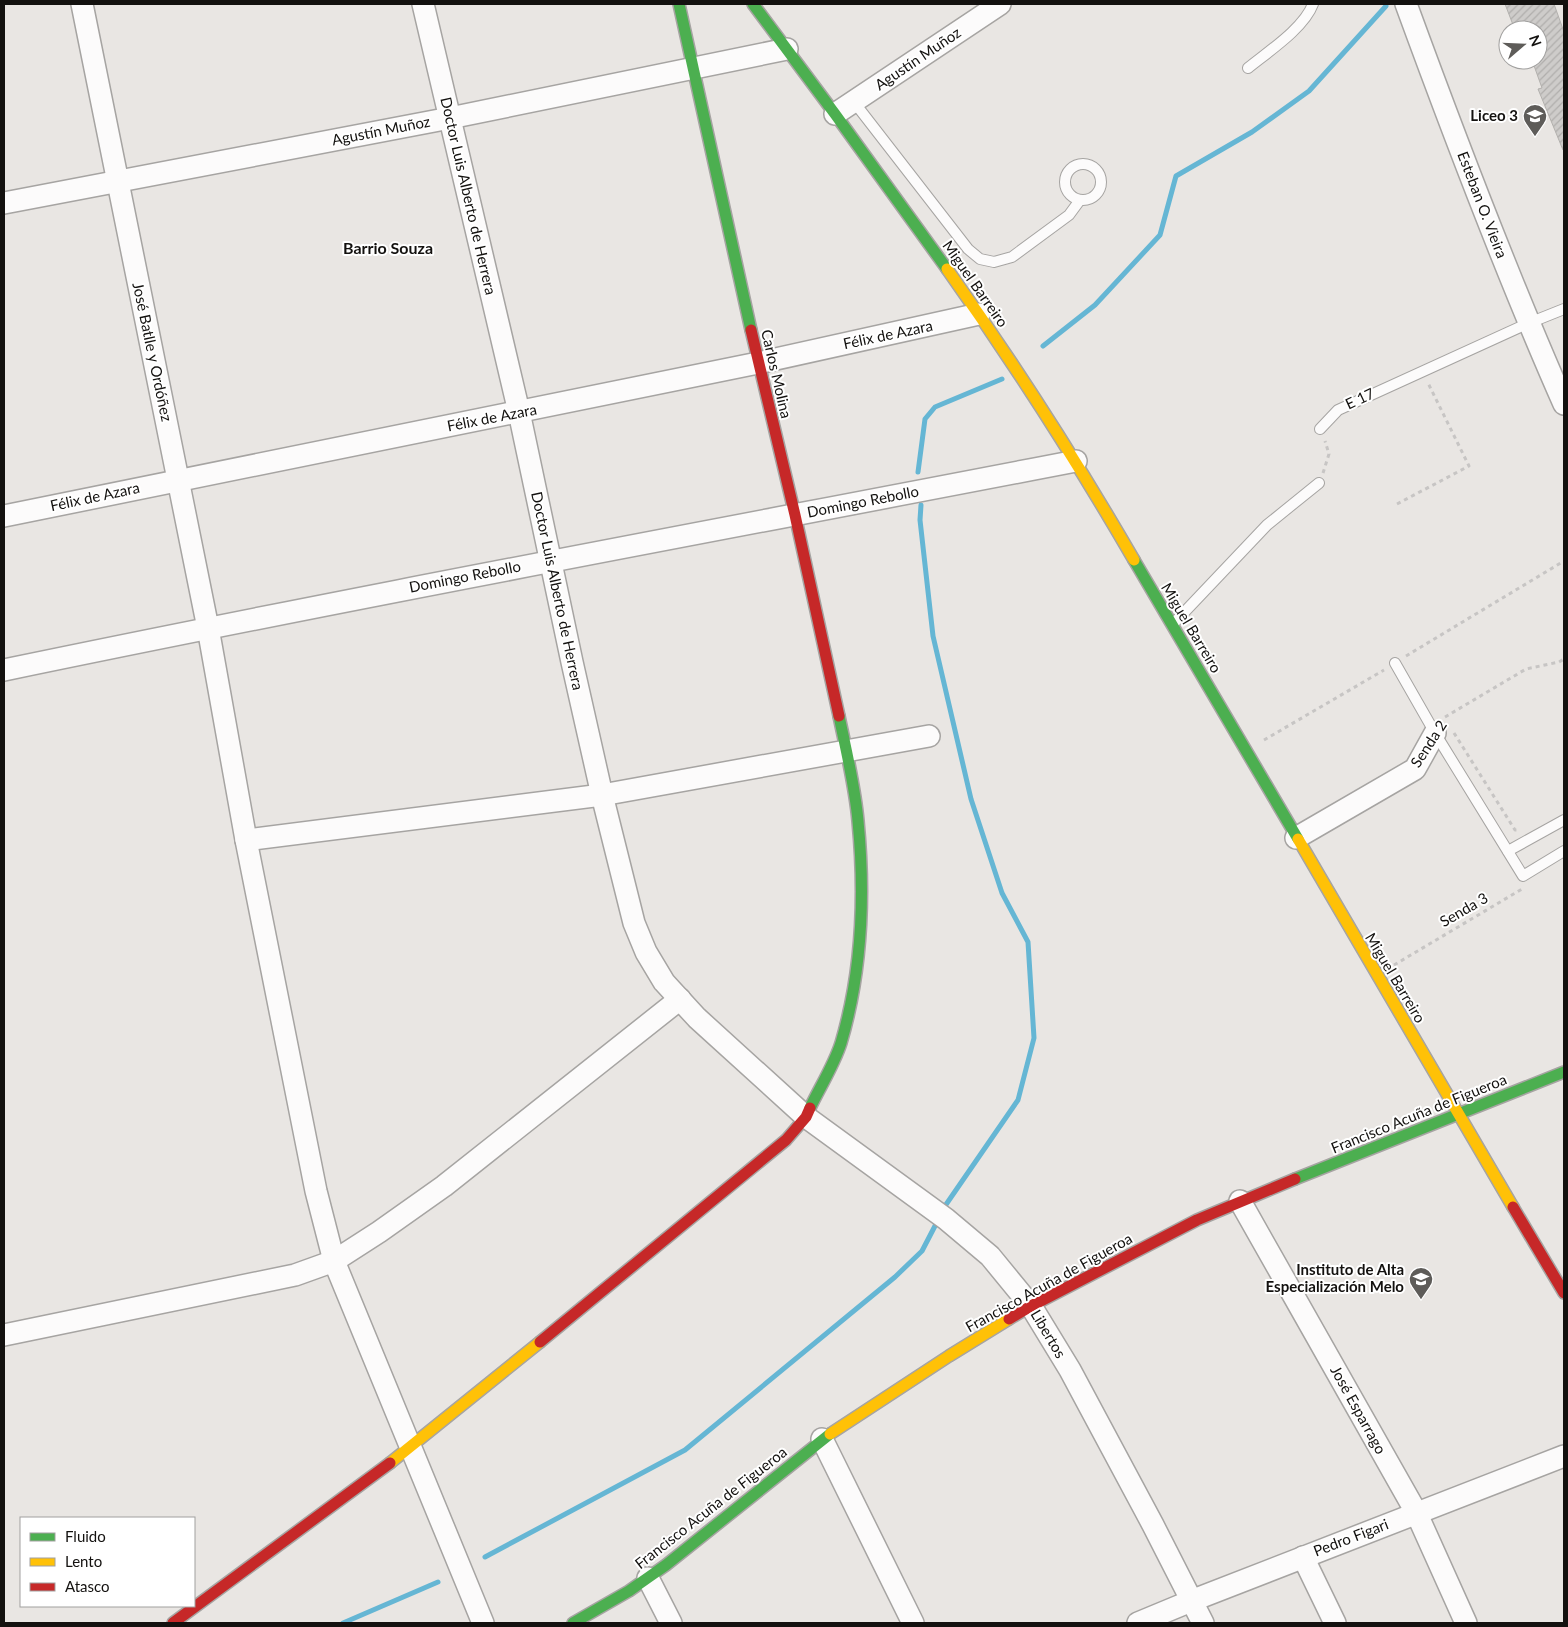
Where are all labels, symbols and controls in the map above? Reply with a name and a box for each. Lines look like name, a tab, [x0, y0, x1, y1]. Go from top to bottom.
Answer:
north arrow	[1498, 20, 1548, 70]
street label: Agustín Muñoz	[871, 23, 964, 94]
text: N	[1526, 33, 1546, 48]
street label: Doctor Luis Alberto de Herrera	[437, 95, 501, 297]
school or university icon: Liceo 3	[1522, 103, 1548, 137]
place label: Liceo 3	[1470, 106, 1518, 124]
street label: Agustín Muñoz	[330, 112, 432, 148]
street label: Esteban O. Vieira	[1454, 149, 1512, 261]
street label: Miguel Barreiro	[939, 237, 1012, 330]
district label: Barrio Souza	[343, 238, 433, 257]
street label: José Batlle y Ordóñez	[129, 281, 177, 423]
street label: Félix de Azara	[841, 316, 934, 352]
street label: Carlos Molina	[758, 328, 796, 420]
street label: E 17	[1342, 383, 1377, 413]
street label: Félix de Azara	[445, 399, 538, 435]
street label: Félix de Azara	[48, 478, 141, 514]
street label: Domingo Rebollo	[805, 481, 920, 521]
street label: Doctor Luis Alberto de Herrera	[528, 490, 588, 692]
street label: Domingo Rebollo	[407, 556, 522, 596]
street label: Miguel Barreiro	[1158, 579, 1226, 676]
street label: Senda 2	[1406, 716, 1450, 770]
street label: Senda 3	[1436, 888, 1491, 930]
street label: Miguel Barreiro	[1362, 929, 1430, 1026]
street label: Francisco Acuña de Figueroa	[1328, 1070, 1509, 1157]
street label: Francisco Acuña de Figueroa	[962, 1229, 1135, 1335]
place label: Instituto de Alta Especialización Melo	[1266, 1260, 1404, 1295]
school or university icon: Instituto de Alta Especialización Melo	[1408, 1266, 1434, 1300]
street label: Libertos	[1027, 1306, 1070, 1361]
street label: José Esparrago	[1327, 1362, 1391, 1457]
street label: Francisco Acuña de Figueroa	[631, 1442, 790, 1572]
street label: Pedro Figari	[1311, 1515, 1391, 1560]
legend	[20, 1517, 195, 1607]
text: Fluido	[65, 1527, 106, 1545]
text: Lento	[65, 1552, 102, 1570]
text: Atasco	[65, 1577, 110, 1595]

